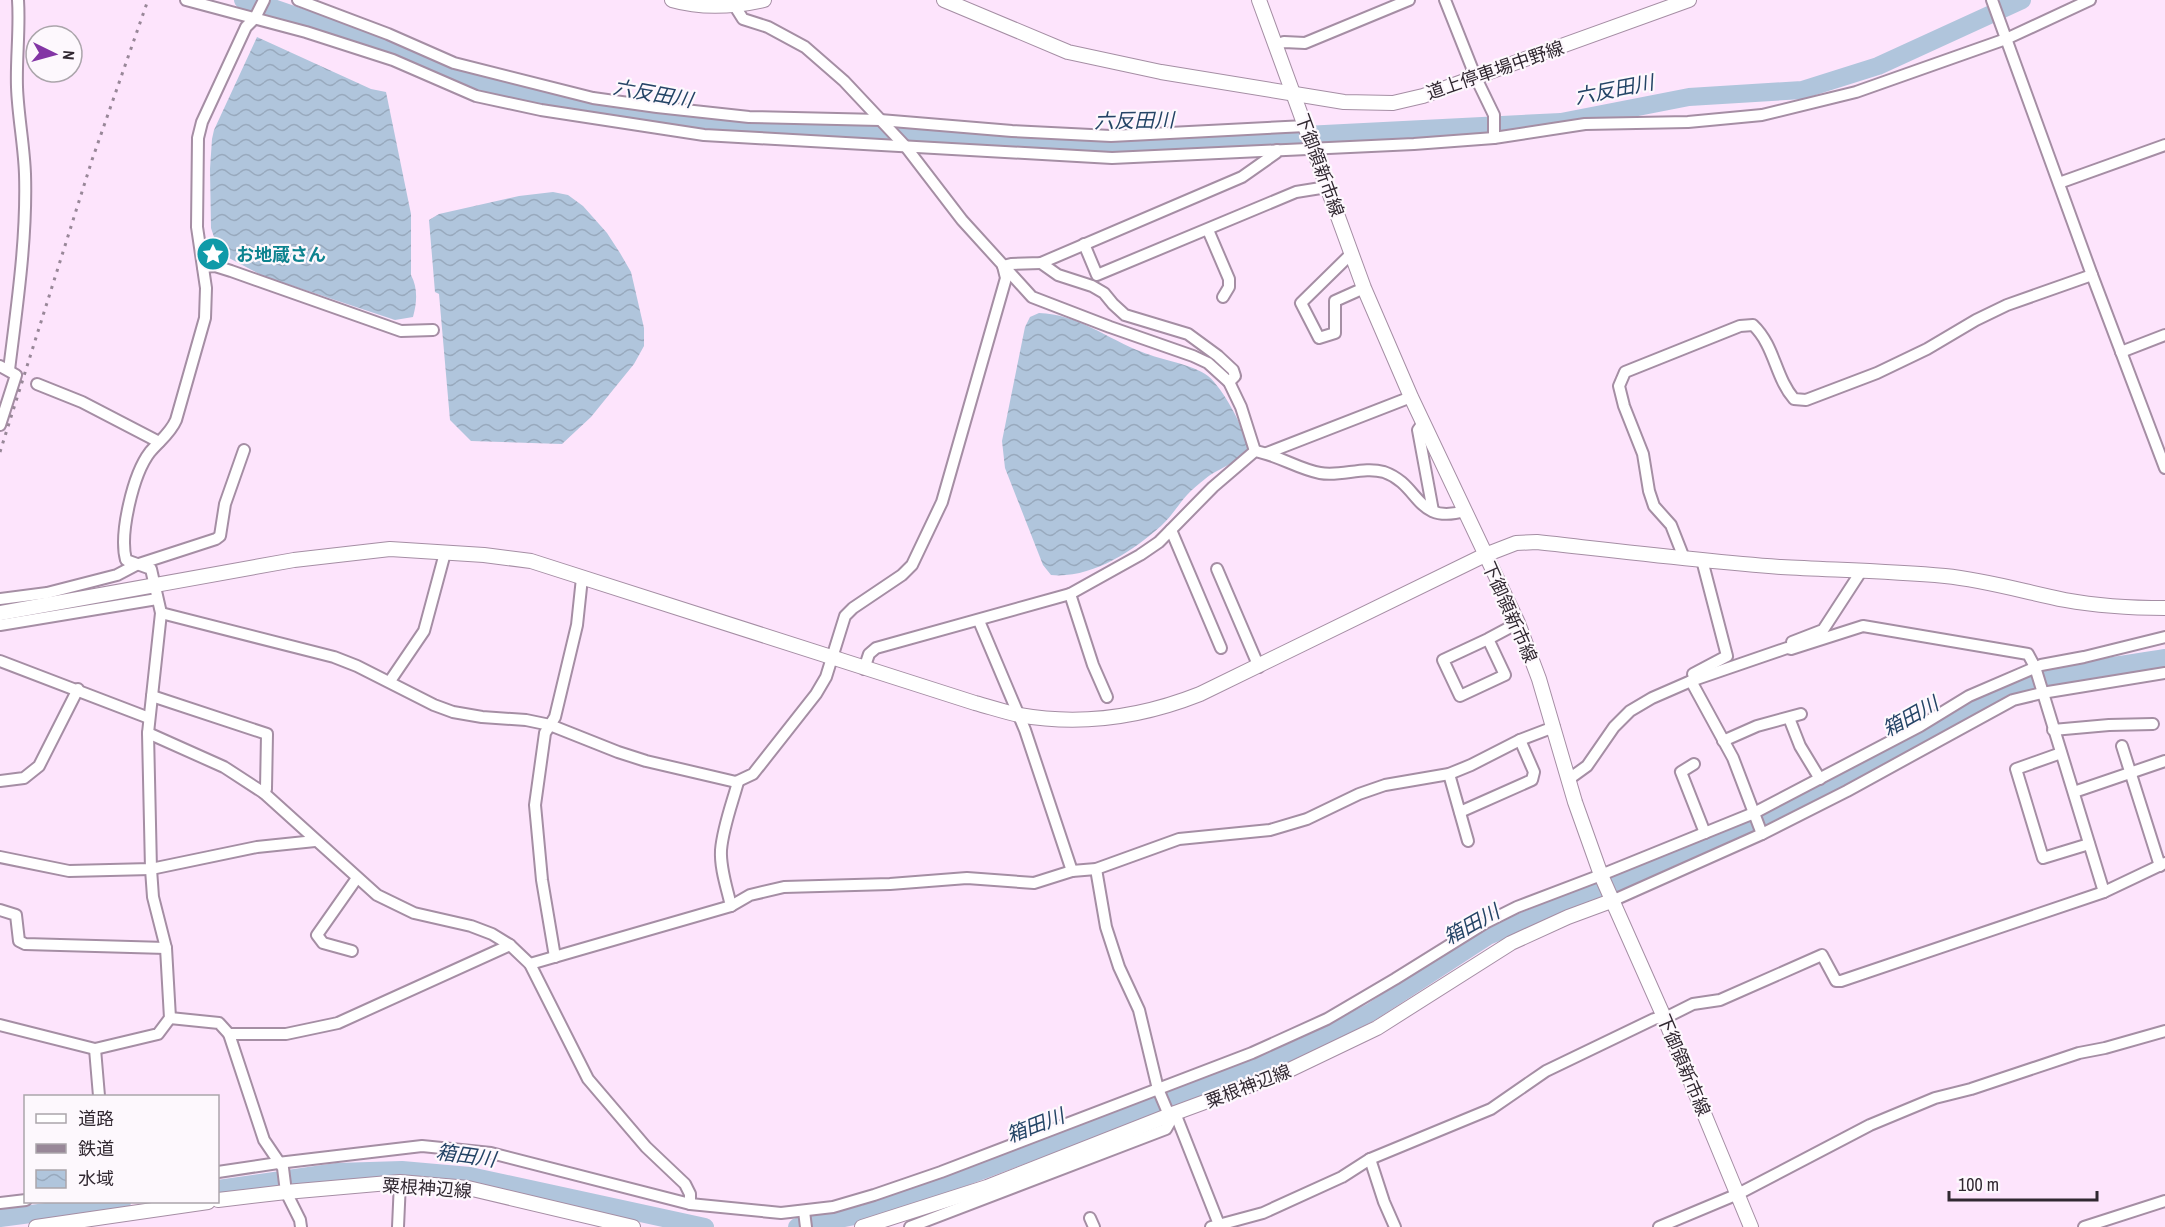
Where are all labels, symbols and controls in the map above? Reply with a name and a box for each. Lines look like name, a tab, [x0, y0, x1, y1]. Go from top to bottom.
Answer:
north arrow	[24, 24, 84, 84]
street label: 道上停車場中野線	[1423, 35, 1567, 105]
text: N	[58, 50, 80, 61]
water label: 六反田川	[1572, 68, 1658, 110]
water label: 六反田川	[611, 73, 697, 114]
water label: 六反田川	[1094, 106, 1176, 134]
street label: 下御領新市線	[1290, 110, 1350, 220]
place icon: お地蔵さん	[195, 236, 231, 272]
place label: お地蔵さん	[236, 242, 326, 267]
street label: 下御領新市線	[1477, 558, 1543, 666]
water label: 箱田川	[1877, 689, 1945, 742]
water label: 箱田川	[1438, 897, 1506, 950]
street label: 下御領新市線	[1651, 1010, 1717, 1120]
street label: 粟根神辺線	[1202, 1058, 1294, 1114]
legend	[24, 1095, 219, 1203]
water label: 箱田川	[1002, 1101, 1070, 1148]
text: 道路	[78, 1106, 114, 1131]
text: 鉄道	[78, 1136, 114, 1161]
water label: 箱田川	[434, 1137, 500, 1173]
scale bar	[1949, 1164, 2098, 1202]
text: 水域	[78, 1166, 114, 1191]
street label: 粟根神辺線	[381, 1172, 473, 1204]
text: 100 m	[1958, 1172, 1999, 1197]

